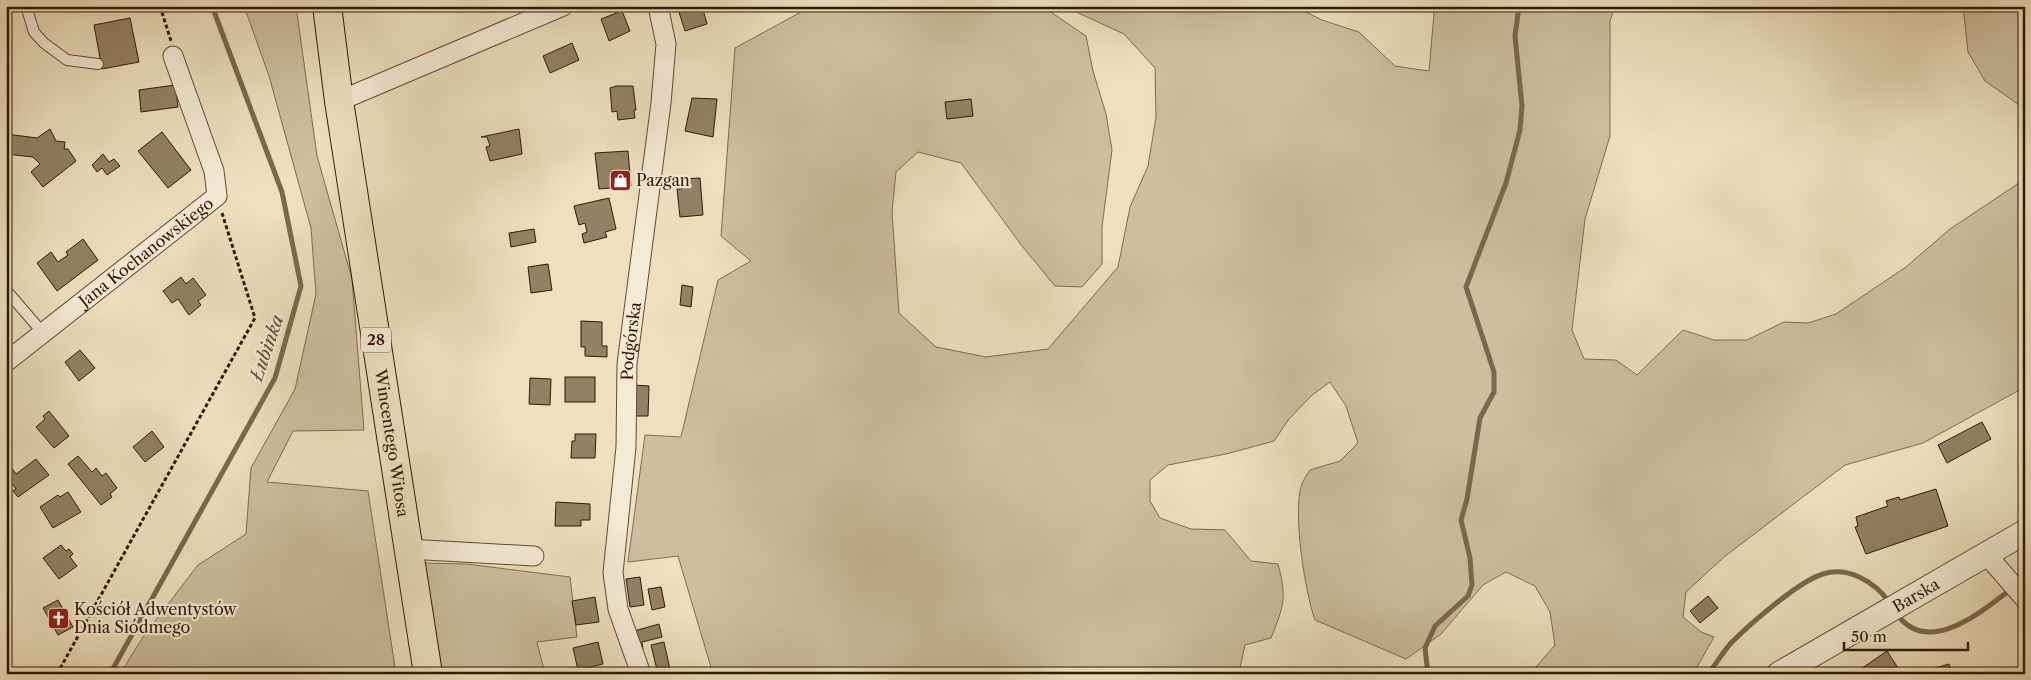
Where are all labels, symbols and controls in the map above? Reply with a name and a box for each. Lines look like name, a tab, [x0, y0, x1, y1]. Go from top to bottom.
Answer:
shop icon: Pazgan	[608, 168, 632, 192]
place label: Pazgan	[636, 170, 690, 190]
street label: Jana Kochanowskiego	[72, 193, 217, 313]
street label: Podgórska	[617, 300, 645, 381]
water label: Łubinka	[245, 312, 289, 386]
road number: 28	[361, 328, 391, 352]
street label: Wincentego Witosa	[371, 367, 414, 519]
street label: Barska	[1889, 573, 1943, 616]
place label: Kościół Adwentystów Dnia Siódmego	[74, 599, 237, 637]
church icon: Kościół Adwentystów Dnia Siódmego	[46, 606, 70, 630]
scale bar	[1844, 620, 1967, 652]
text: 50 m	[1851, 627, 1887, 646]

